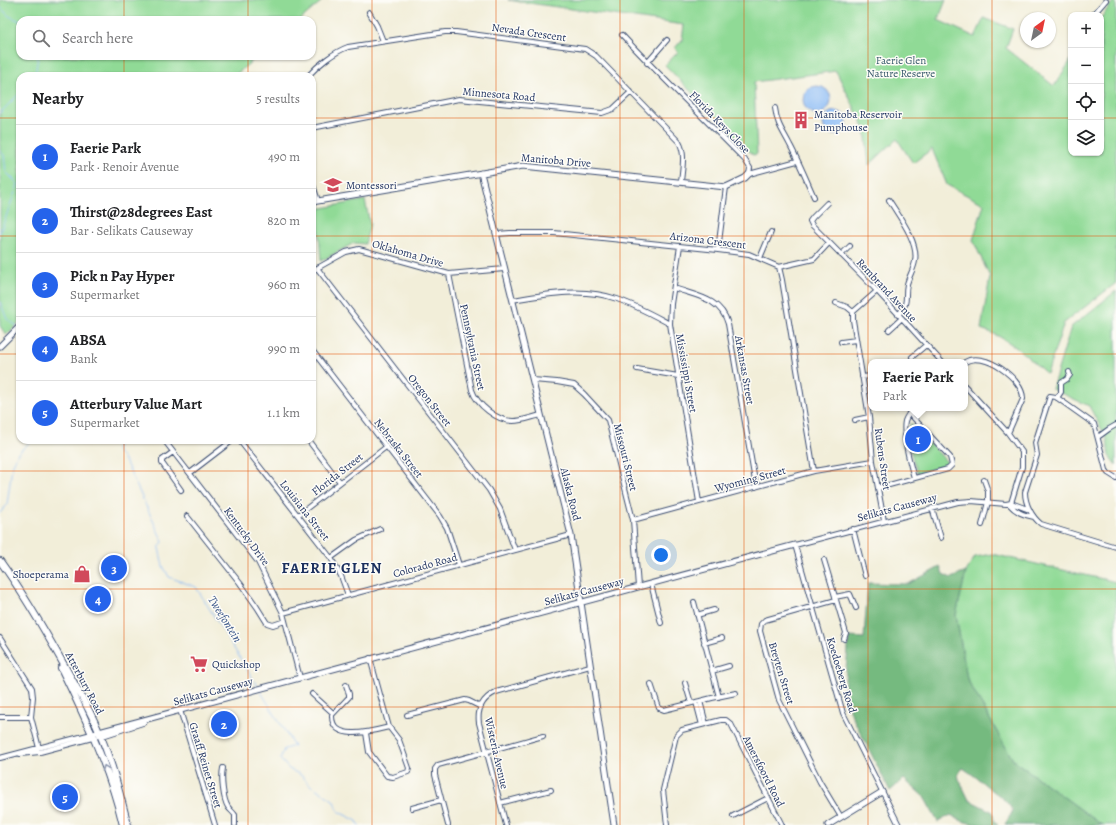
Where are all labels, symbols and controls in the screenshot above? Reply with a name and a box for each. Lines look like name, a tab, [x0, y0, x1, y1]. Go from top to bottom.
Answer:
north arrow	[1020, 12, 1056, 48]
map controls	[1068, 12, 1104, 156]
button: +	[1068, 12, 1104, 48]
search box	[16, 16, 316, 60]
street label: Nevada Crescent	[491, 20, 567, 45]
icon: search	[30, 27, 52, 49]
text: Search here	[62, 28, 133, 48]
button: −	[1068, 48, 1104, 84]
park label: Faerie Glen Nature Reserve	[867, 53, 935, 81]
street label: Minnesota Road	[462, 84, 536, 105]
button: locate	[1068, 84, 1104, 120]
text: Nearby	[32, 87, 83, 110]
street label: Florida Keys Close	[686, 88, 753, 157]
text: 5 results	[256, 90, 300, 107]
place label: Manitoba Reservoir Pumphouse	[814, 107, 902, 135]
building icon: Manitoba Reservoir Pumphouse	[791, 110, 811, 130]
button: layers	[1068, 120, 1104, 156]
text: Faerie Park	[70, 138, 141, 158]
text: 1	[43, 148, 47, 165]
text: 490 m	[268, 148, 300, 165]
street label: Manitoba Drive	[520, 150, 592, 171]
text: Park · Renoir Avenue	[70, 158, 179, 175]
school or university icon: Montessori	[323, 175, 343, 195]
place label: Montessori	[346, 178, 397, 193]
text: Thirst@28degrees East	[70, 202, 213, 222]
text: 2	[42, 212, 48, 229]
text: 820 m	[267, 212, 300, 229]
text: Bar · Selikats Causeway	[70, 222, 193, 239]
street label: Arizona Crescent	[668, 228, 747, 253]
street label: Oklahoma Drive	[371, 236, 445, 271]
street label: Rembrand Avenue	[853, 255, 920, 326]
text: Pick n Pay Hyper	[70, 266, 175, 286]
text: 3	[42, 276, 48, 293]
text: 960 m	[268, 276, 300, 293]
text: Supermarket	[70, 286, 140, 303]
street label: Pennsylvania Street	[456, 303, 489, 392]
text: ABSA	[70, 330, 106, 350]
street label: Mississippi Street	[672, 332, 701, 414]
street label: Arkansas Street	[731, 333, 758, 406]
text: 4	[42, 340, 48, 357]
text: 990 m	[268, 340, 300, 357]
text: Bank	[70, 350, 97, 367]
popup	[868, 359, 968, 411]
text: Faerie Park	[883, 367, 953, 387]
street label: Oregon Street	[404, 371, 455, 430]
text: Park	[883, 387, 907, 404]
text: Atterbury Value Mart	[70, 394, 202, 414]
text: 5	[42, 404, 48, 421]
text: 1.1 km	[267, 404, 300, 421]
text: Supermarket	[70, 414, 140, 431]
street label: Nebraska Street	[371, 416, 427, 481]
street label: Missouri Street	[610, 422, 641, 493]
pin: 1	[905, 424, 931, 454]
street label: Rubens Street	[871, 427, 894, 491]
street label: Florida Street	[309, 449, 366, 499]
street label: Wyoming Street	[712, 463, 788, 496]
street label: Alaska Road	[556, 465, 584, 522]
street label: Louisiana Street	[276, 477, 333, 544]
street label: Selikats Causeway	[856, 490, 939, 525]
street label: Kentucky Drive	[220, 504, 273, 569]
your location	[651, 545, 671, 565]
street label: Colorado Road	[391, 550, 459, 581]
pin: 3	[101, 553, 127, 583]
district label: FAERIE GLEN	[282, 558, 382, 578]
shop icon: Shoeperama	[72, 564, 92, 584]
place label: Shoeperama	[13, 567, 70, 582]
street label: Selikats Causeway	[543, 574, 626, 609]
pin: 4	[85, 584, 111, 614]
water label: Tweefontein	[204, 593, 246, 645]
street label: Koedoeberg Road	[823, 635, 860, 715]
street label: Breyten Street	[765, 640, 798, 706]
street label: Atterbury Road	[61, 648, 107, 717]
supermarket icon: Quickshop	[189, 654, 209, 674]
place label: Quickshop	[212, 657, 261, 672]
street label: Selikats Causeway	[172, 674, 255, 709]
pin: 2	[211, 709, 237, 739]
street label: Wisteria Avenue	[481, 715, 512, 791]
street label: Graaff Reinet Street	[185, 720, 226, 810]
street label: Amersfoord Road	[739, 732, 788, 810]
one-way arrow	[102, 765, 110, 772]
pin: 5	[52, 782, 78, 812]

